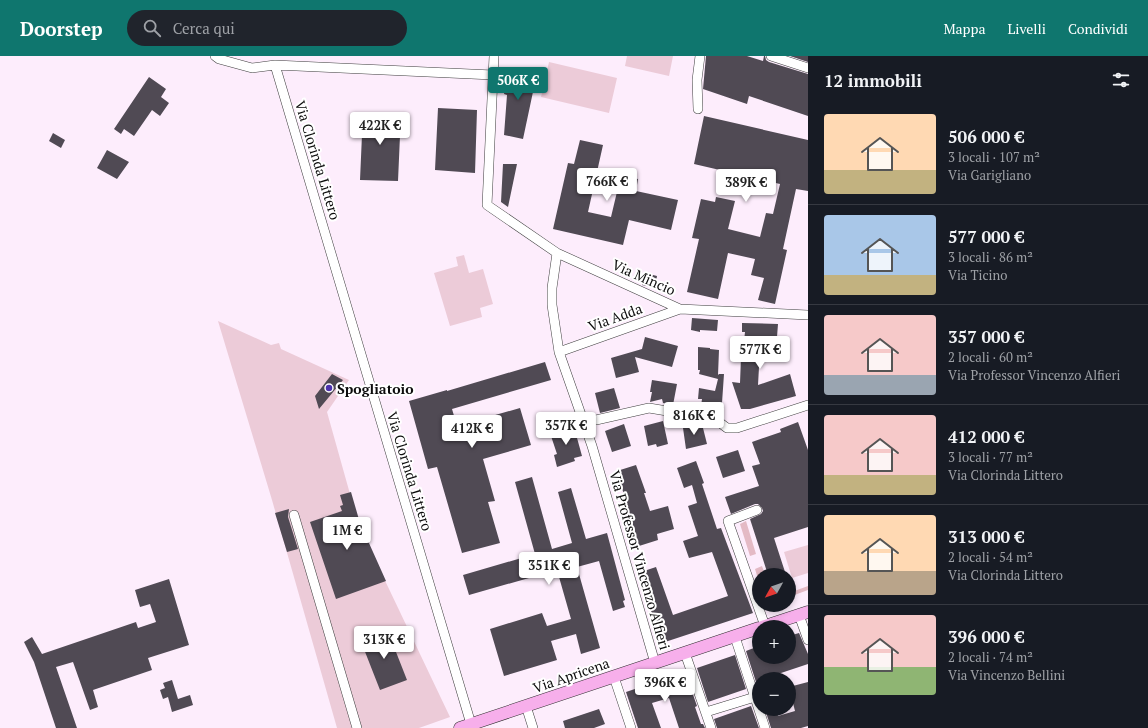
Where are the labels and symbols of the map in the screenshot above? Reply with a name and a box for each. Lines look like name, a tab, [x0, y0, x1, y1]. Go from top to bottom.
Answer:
pin: 506K €	[485, 67, 551, 101]
street label: Via Clorinda Littero	[291, 98, 345, 222]
pin: 422K €	[347, 112, 413, 146]
pin: 766K €	[574, 168, 640, 202]
pin: 389K €	[713, 169, 779, 203]
street label: Via Mincio	[609, 255, 679, 299]
street label: Via Adda	[585, 298, 645, 336]
pin: 577K €	[727, 336, 793, 370]
place label: Spogliatoio	[337, 379, 414, 398]
marker: Spogliatoio	[324, 383, 334, 393]
pin: 816K €	[661, 402, 727, 436]
street label: Via Clorinda Littero	[383, 409, 437, 533]
pin: 357K €	[533, 412, 599, 446]
pin: 412K €	[439, 415, 505, 449]
street label: Via Professor Vincenzo Alfieri	[605, 468, 675, 652]
pin: 1M €	[323, 517, 371, 551]
pin: 351K €	[516, 552, 582, 586]
north arrow	[752, 568, 796, 612]
pin: 313K €	[351, 626, 417, 660]
street label: Via Apricena	[530, 653, 612, 697]
pin: 396K €	[632, 669, 698, 703]

